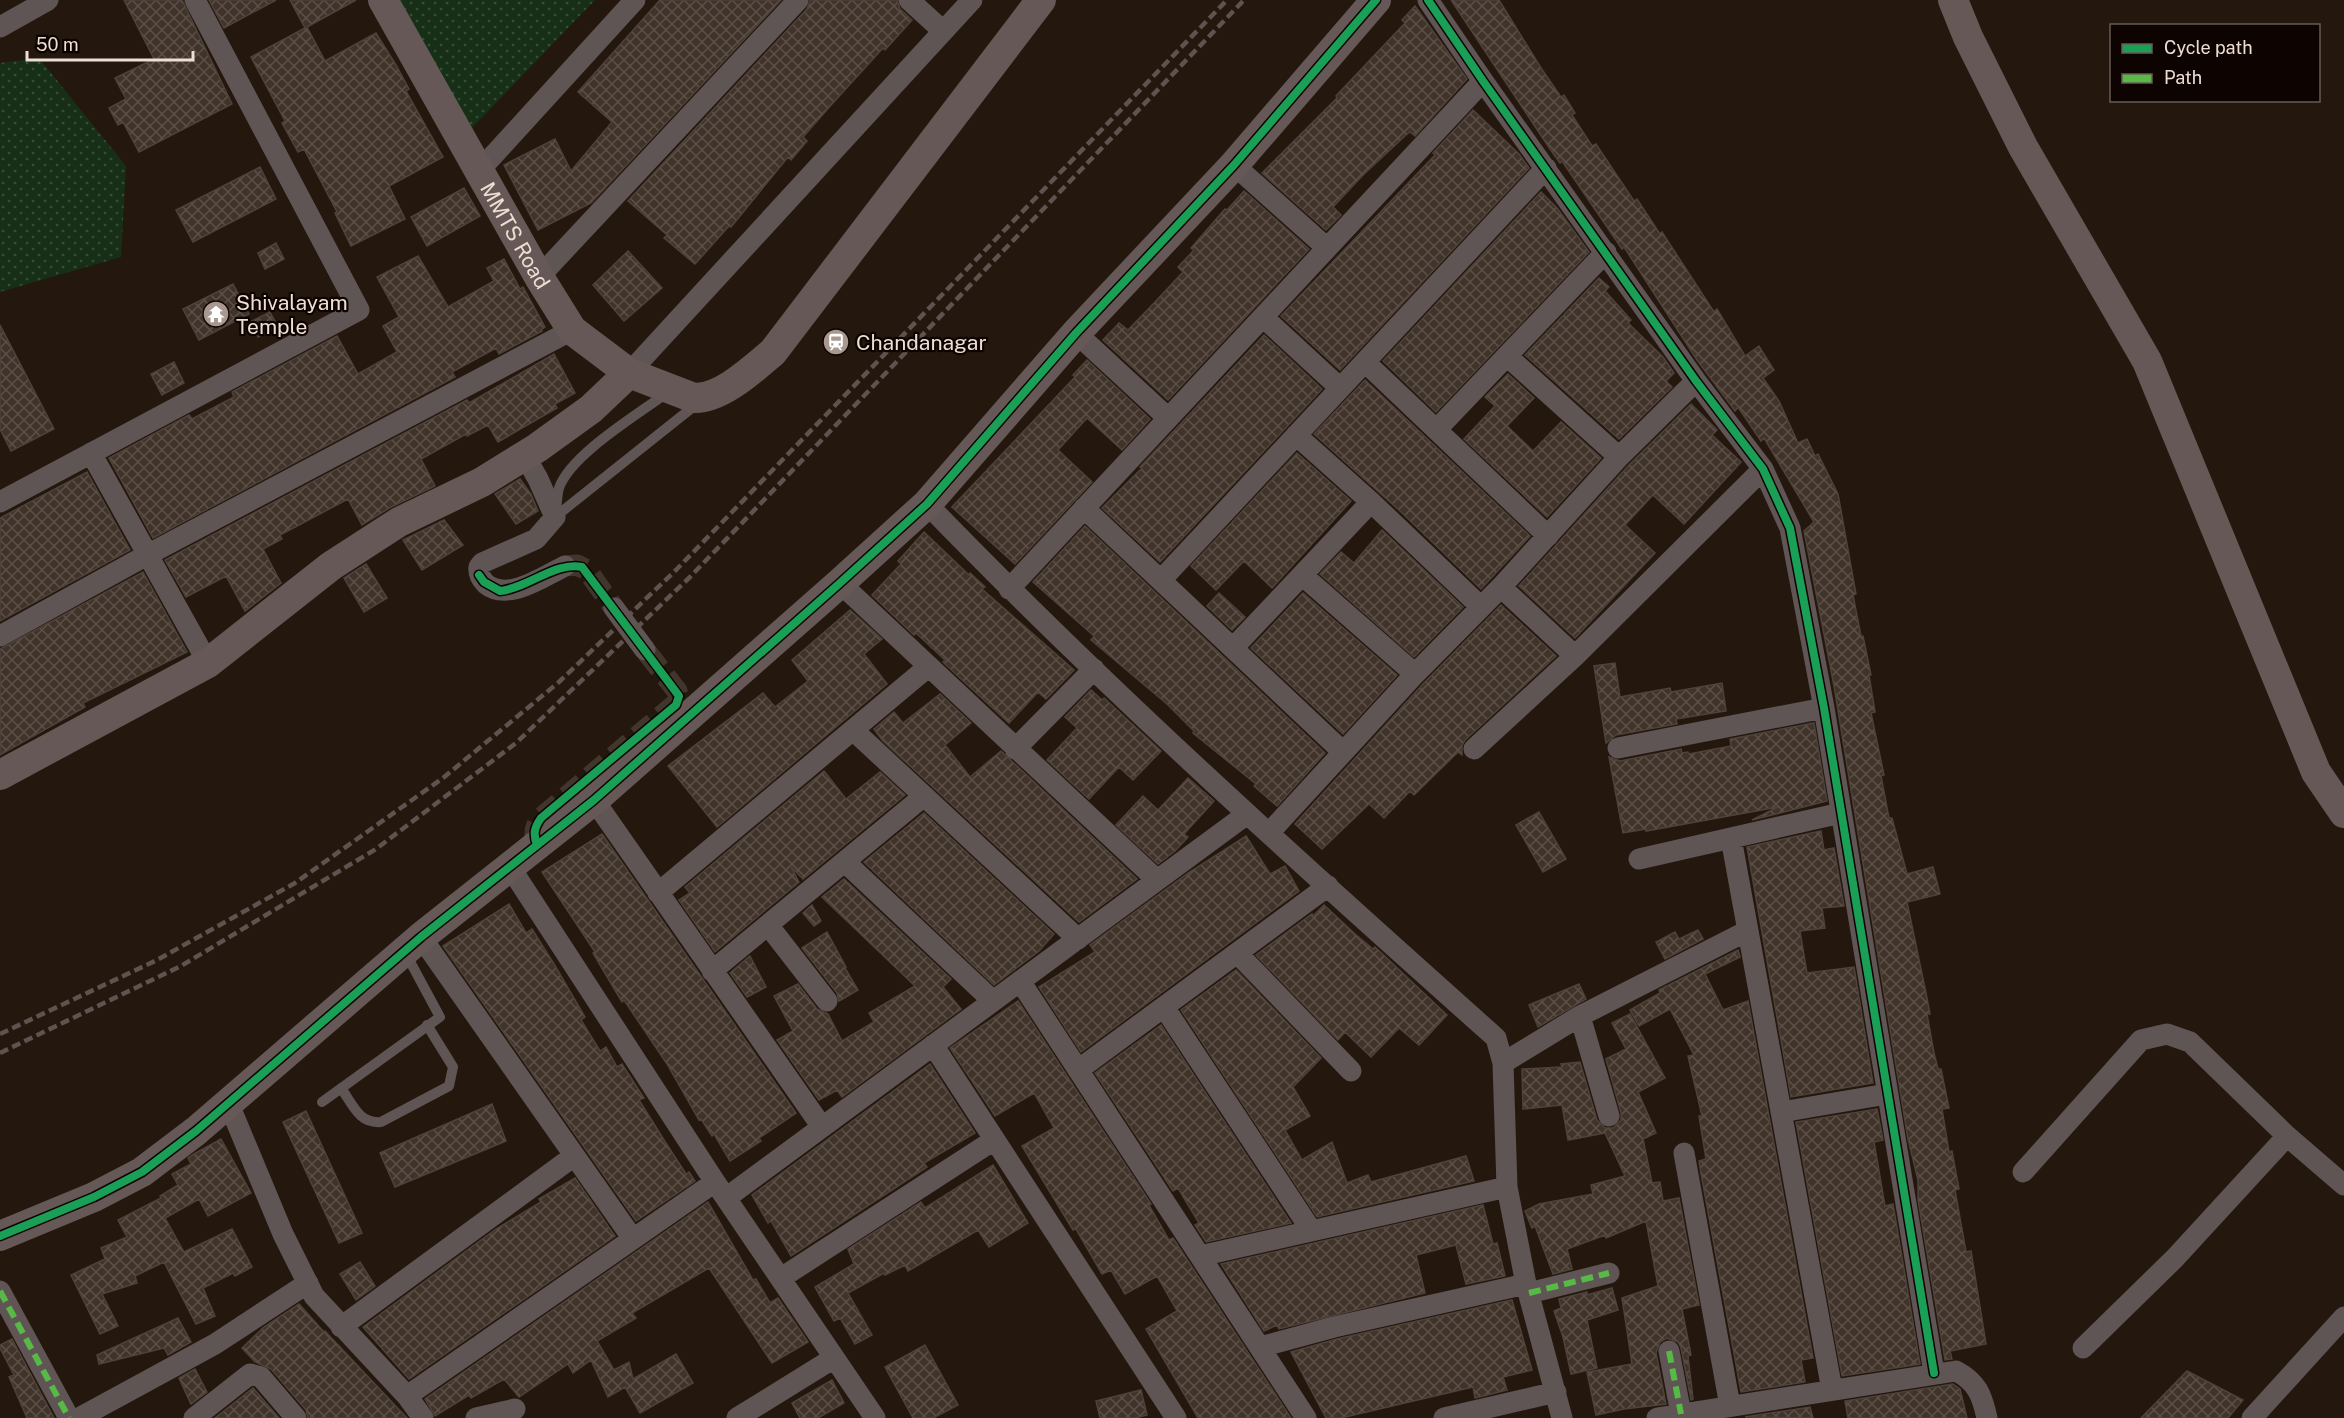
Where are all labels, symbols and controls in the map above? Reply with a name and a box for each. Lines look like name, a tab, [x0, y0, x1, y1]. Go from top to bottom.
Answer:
scale bar	[27, 24, 194, 62]
legend	[2110, 24, 2320, 102]
text: 50 m	[36, 34, 79, 55]
text: Cycle path	[2164, 37, 2253, 58]
text: Path	[2164, 67, 2202, 88]
street label: MMTS Road	[475, 177, 556, 293]
place label: Shivalayam Temple	[236, 290, 348, 339]
temple icon: Shivalayam Temple	[201, 299, 231, 329]
station icon: Chandanagar	[821, 327, 851, 357]
place label: Chandanagar	[856, 330, 987, 355]

